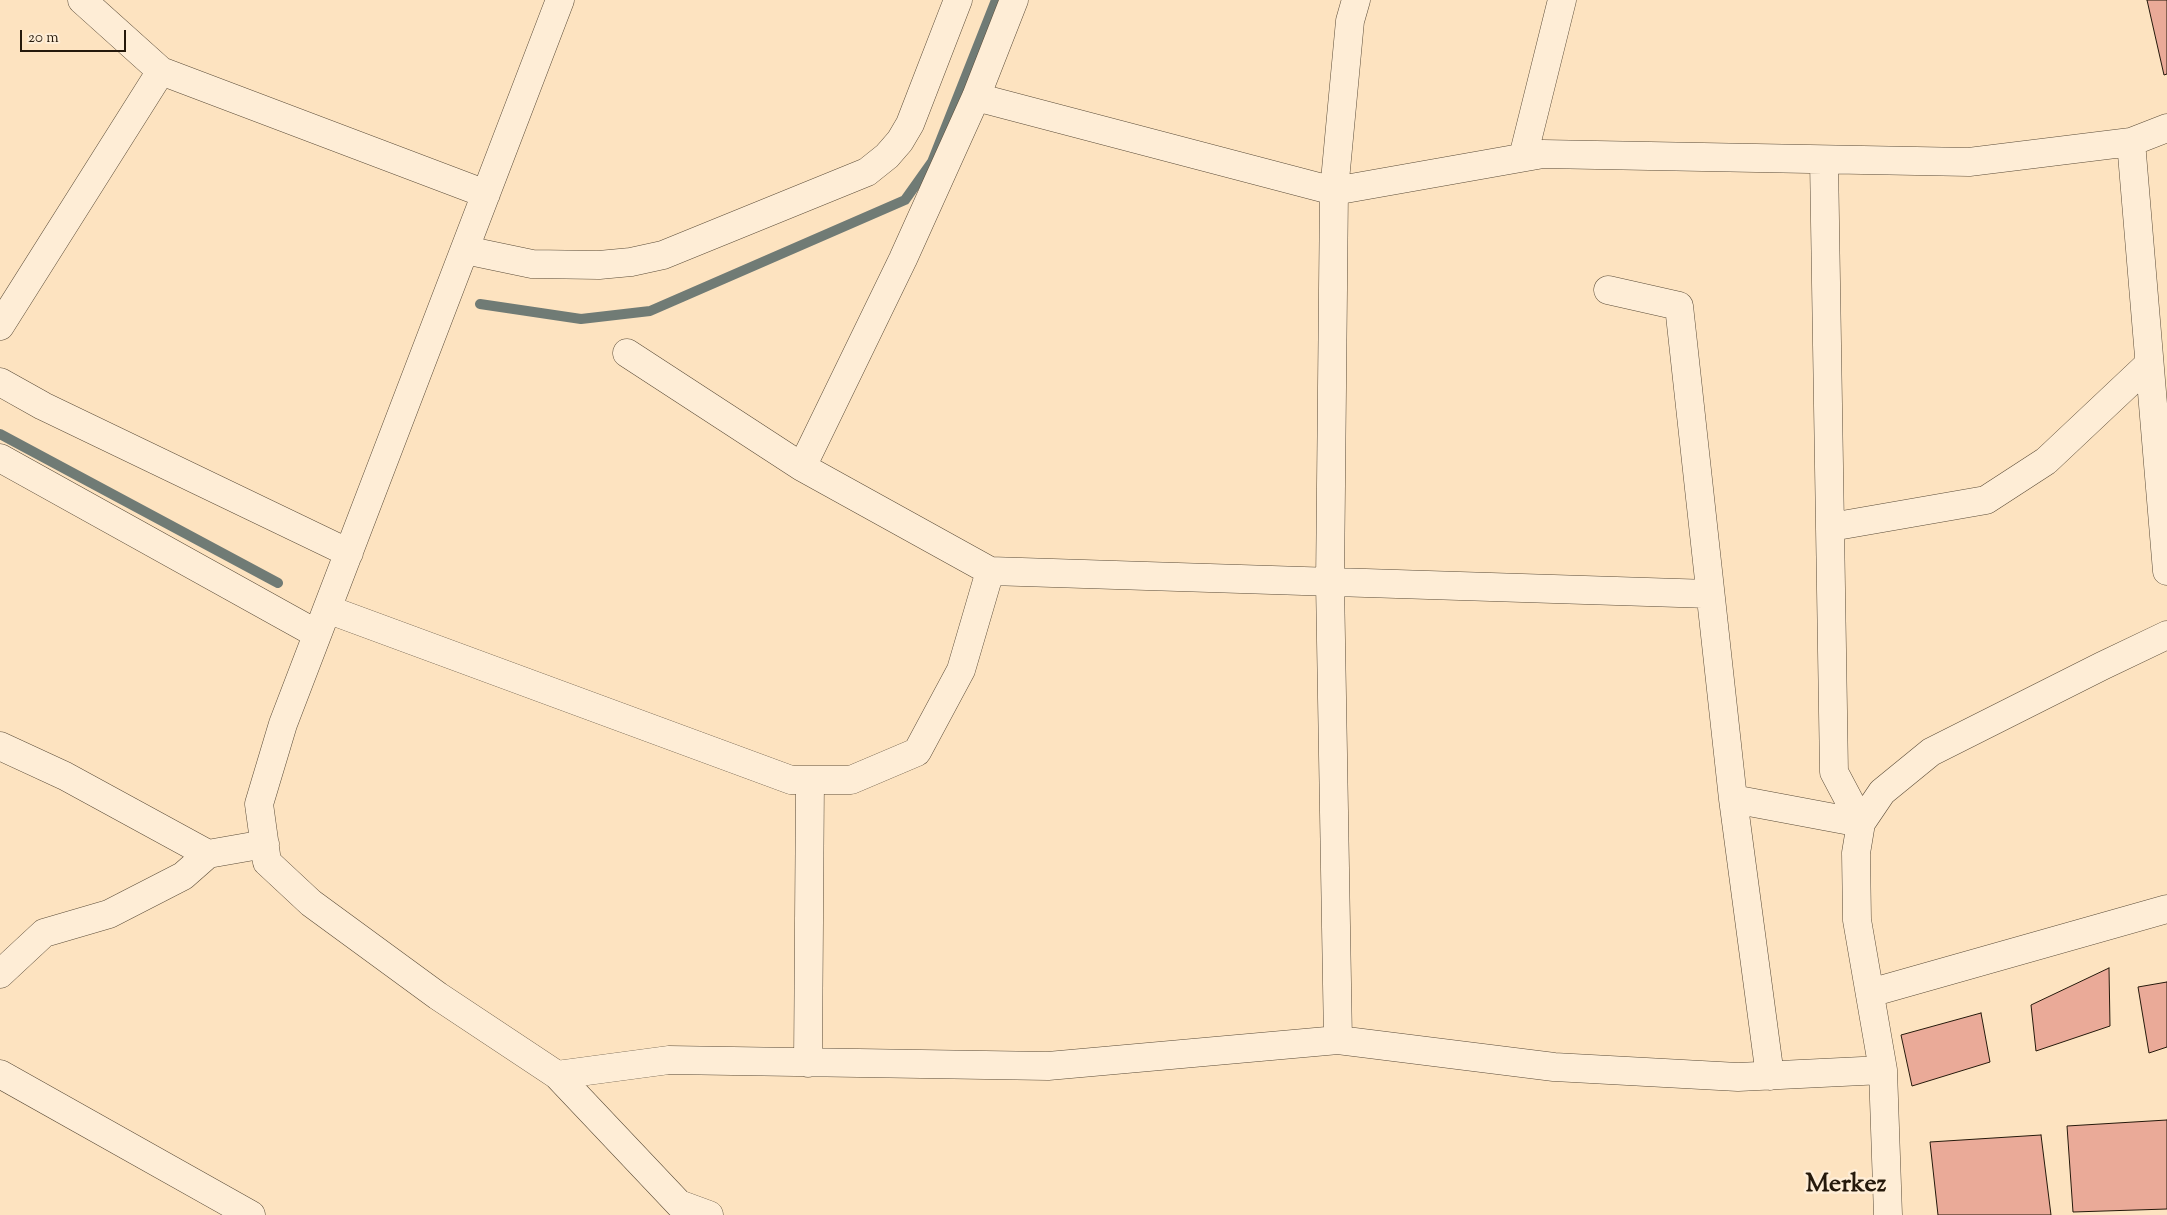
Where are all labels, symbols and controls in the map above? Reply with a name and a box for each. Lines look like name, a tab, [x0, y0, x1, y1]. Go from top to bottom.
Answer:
scale bar	[22, 20, 129, 52]
text: 20 m	[28, 28, 59, 49]
district label: Merkez	[1806, 1171, 1886, 1203]

